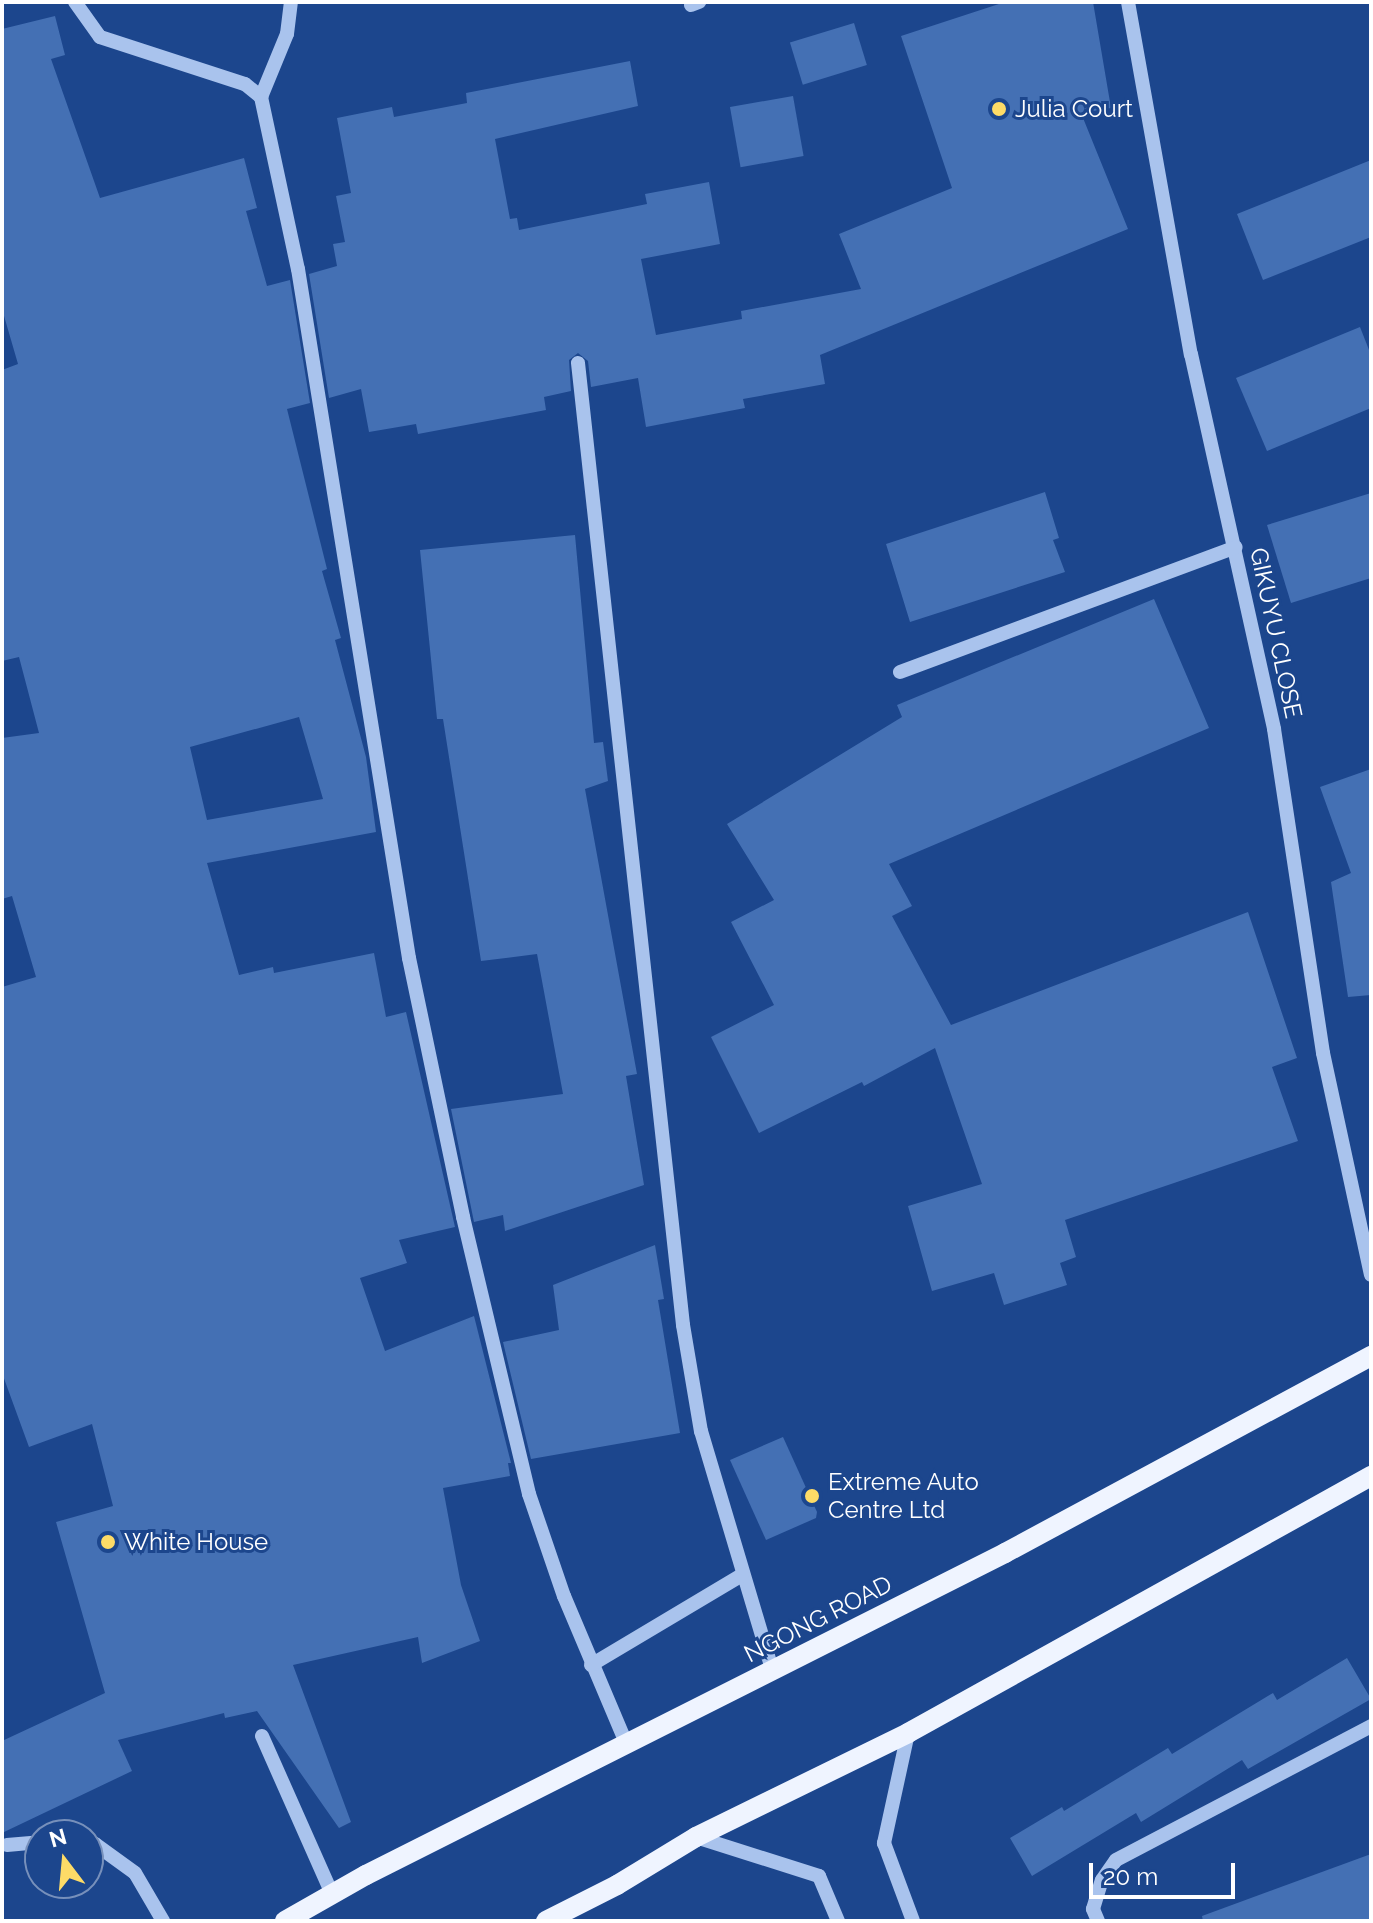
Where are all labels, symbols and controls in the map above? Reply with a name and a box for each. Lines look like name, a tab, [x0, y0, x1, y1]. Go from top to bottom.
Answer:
place label: Julia Court	[1015, 95, 1133, 123]
marker: Julia Court	[990, 100, 1008, 118]
street label: GIKUYU CLOSE	[1244, 545, 1308, 721]
place label: Extreme Auto Centre Ltd	[828, 1468, 979, 1524]
marker: Extreme Auto Centre Ltd	[803, 1487, 821, 1505]
place label: White House	[124, 1528, 268, 1556]
marker: White House	[99, 1533, 117, 1551]
street label: NGONG ROAD	[739, 1569, 897, 1669]
north arrow	[24, 1819, 104, 1899]
text: N	[46, 1823, 70, 1853]
scale bar	[1093, 1847, 1239, 1897]
text: 20 m	[1103, 1862, 1158, 1891]

